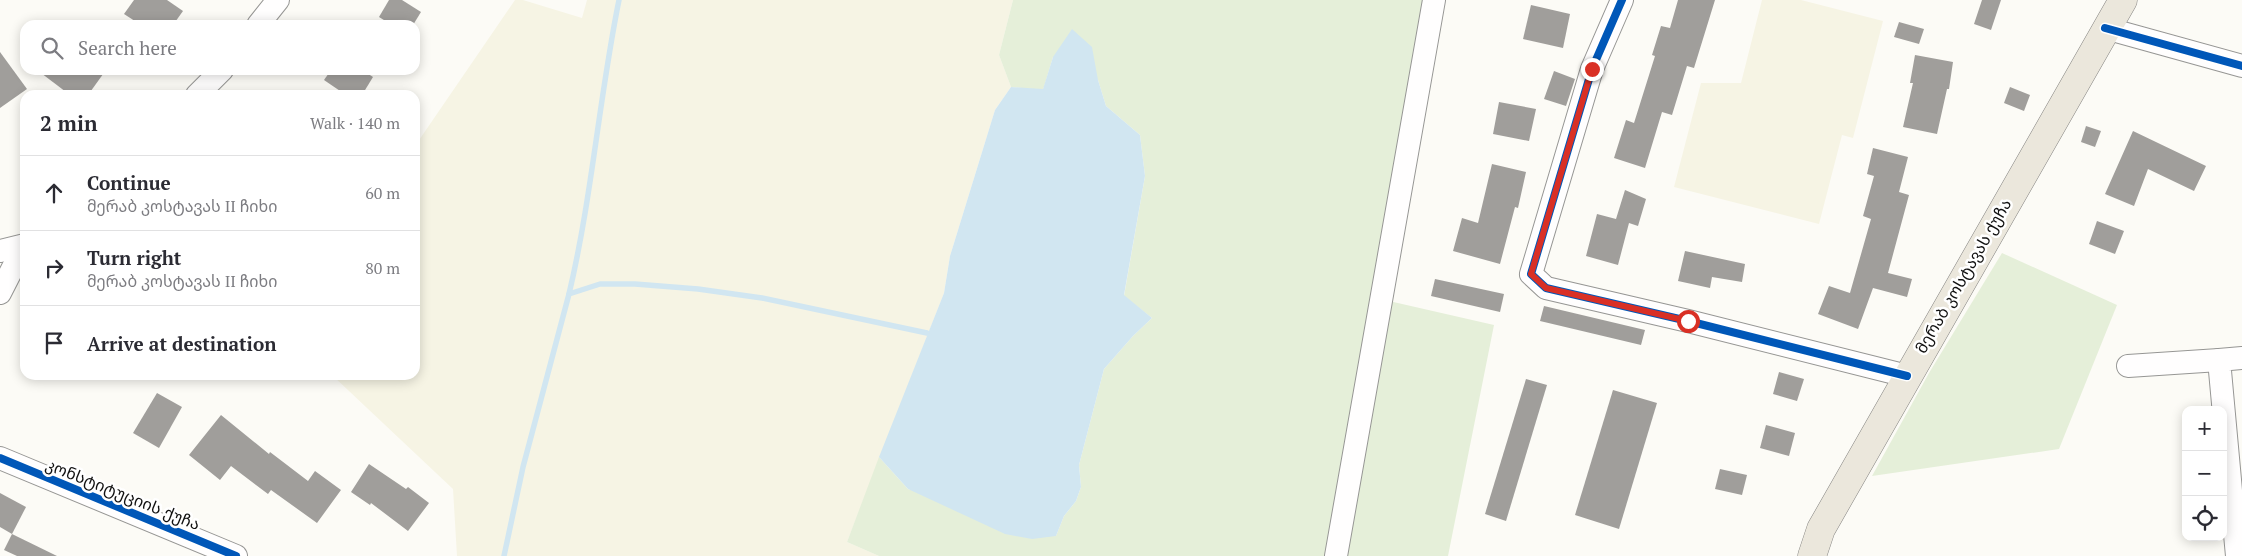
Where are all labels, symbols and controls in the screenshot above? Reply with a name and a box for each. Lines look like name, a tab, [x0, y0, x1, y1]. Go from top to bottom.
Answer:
search box	[20, 20, 420, 75]
icon: search	[38, 34, 66, 62]
text: Search here	[78, 35, 177, 60]
route end	[1581, 58, 1604, 81]
text: 2 min	[40, 109, 97, 137]
text: Walk · 140 m	[310, 112, 400, 134]
text: Continue	[87, 170, 171, 195]
icon: ahead	[40, 179, 68, 207]
text: 60 m	[365, 182, 400, 204]
text: მერაბ კოსტავას II ჩიხი	[87, 195, 277, 217]
street label: მერაბ კოსტავას ქუჩა	[1910, 195, 2016, 357]
text: Turn right	[87, 245, 181, 270]
icon: right	[40, 254, 68, 282]
text: 80 m	[365, 257, 400, 279]
text: მერაბ კოსტავას II ჩიხი	[87, 270, 277, 292]
route start	[1677, 310, 1700, 333]
icon: arrive	[40, 329, 68, 357]
text: Arrive at destination	[87, 331, 276, 356]
map controls	[2182, 406, 2227, 541]
button: +	[2182, 406, 2227, 451]
button: −	[2182, 451, 2227, 496]
street label: კონსტიტუციის ქუჩა	[43, 453, 203, 535]
button: locate	[2182, 496, 2227, 541]

